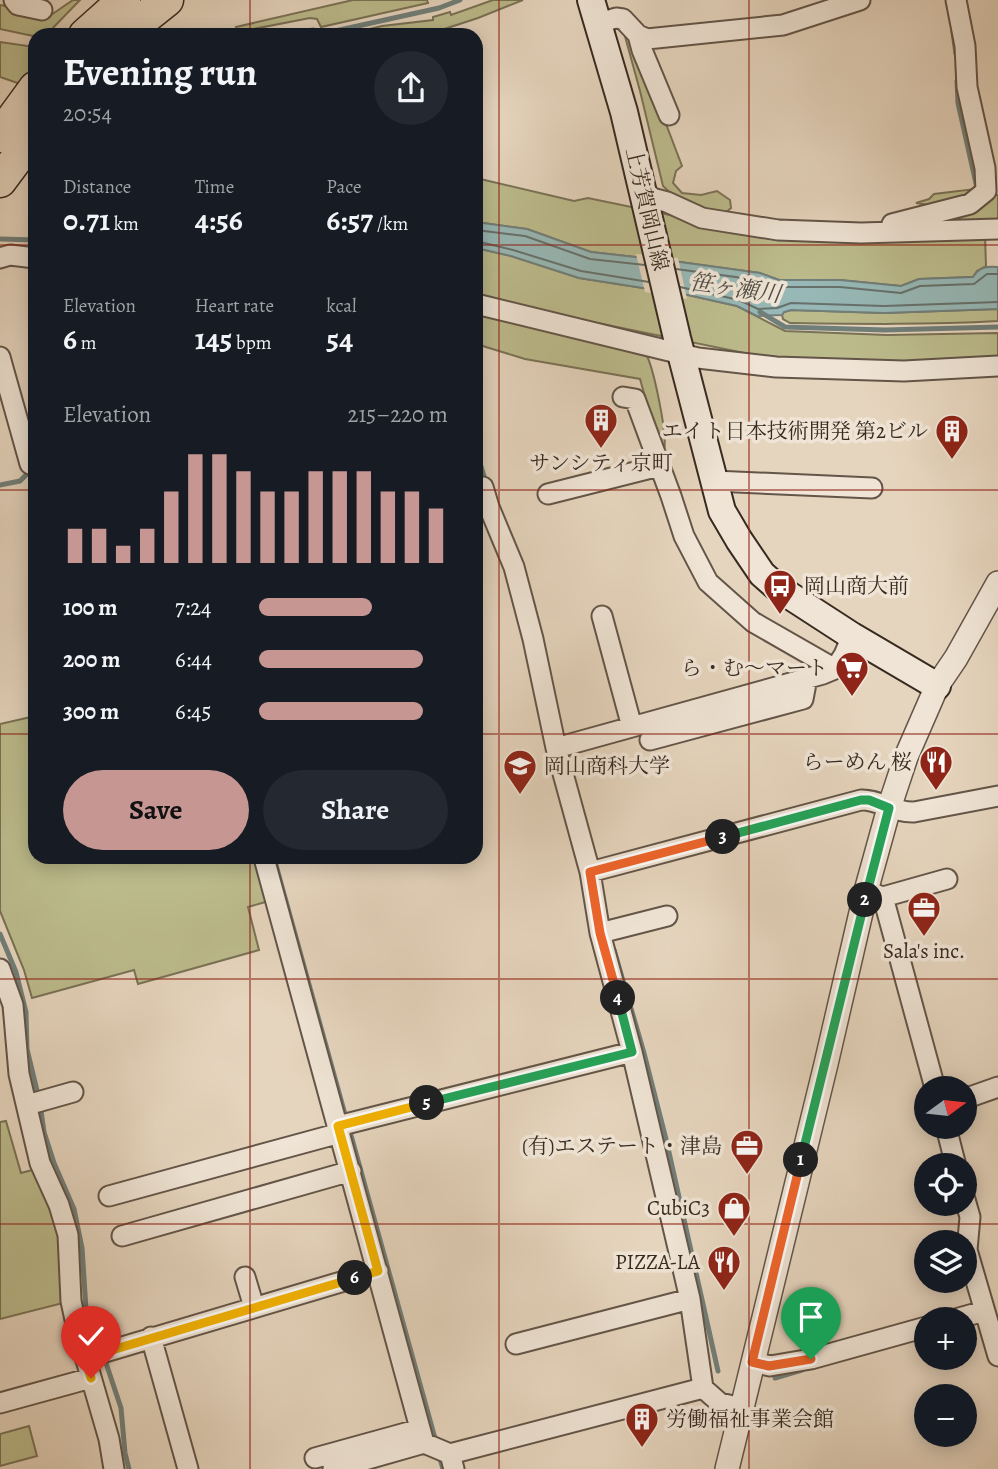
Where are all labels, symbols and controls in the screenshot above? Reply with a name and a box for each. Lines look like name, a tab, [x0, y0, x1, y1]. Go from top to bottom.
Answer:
text: Evening run	[63, 46, 257, 98]
button: share	[374, 51, 448, 125]
text: 20:54	[63, 98, 112, 129]
street label: 上芳賀岡山線	[619, 144, 675, 274]
text: Distance	[63, 174, 131, 200]
text: Time	[195, 174, 234, 200]
text: Pace	[326, 174, 362, 200]
text: 0.71	[63, 200, 110, 240]
text: 4:56	[195, 200, 243, 240]
text: 6:57	[326, 200, 373, 240]
text: km	[110, 211, 139, 237]
text: /km	[373, 211, 408, 237]
water label: 笹ヶ瀬川	[687, 266, 786, 310]
text: Elevation	[63, 293, 136, 319]
text: Heart rate	[195, 293, 274, 319]
text: kcal	[326, 293, 357, 319]
text: 6	[63, 319, 77, 359]
text: 145	[195, 319, 232, 359]
text: 54	[326, 319, 353, 359]
text: m	[77, 330, 97, 356]
text: bpm	[232, 330, 272, 356]
text: Elevation	[63, 399, 151, 430]
text: 215–220 m	[348, 399, 448, 430]
building icon: サンシティ京町	[582, 401, 620, 450]
building icon: エイト日本技術開発 第2ビル	[933, 412, 971, 461]
place label: エイト日本技術開発 第2ビル	[662, 417, 928, 445]
place label: サンシティ京町	[529, 449, 673, 477]
bus stop icon: 岡山商大前	[761, 567, 799, 616]
place label: 岡山商大前	[804, 572, 909, 600]
text: 100 m	[63, 592, 118, 623]
text: 7:24	[175, 592, 211, 623]
text: 200 m	[63, 644, 121, 675]
text: 6:44	[175, 644, 212, 675]
supermarket icon: ら・む〜マート	[833, 649, 871, 698]
place label: ら・む〜マート	[681, 654, 828, 682]
text: 300 m	[63, 696, 119, 727]
text: 6:45	[175, 696, 211, 727]
restaurant icon: らーめん 桜	[917, 743, 955, 792]
school or university icon: 岡山商科大学	[501, 747, 539, 796]
place label: らーめん 桜	[803, 748, 912, 776]
place label: 岡山商科大学	[544, 752, 670, 780]
button: Save	[63, 770, 249, 850]
button: Share	[263, 770, 448, 850]
pin: 3	[706, 820, 740, 854]
text: 3	[718, 823, 727, 849]
pin: 2	[848, 883, 882, 918]
text: 2	[860, 886, 869, 912]
office icon: Sala's inc.	[905, 889, 943, 938]
place label: Sala's inc.	[883, 937, 965, 965]
pin: 4	[600, 981, 636, 1016]
text: 4	[613, 984, 622, 1010]
north arrow	[914, 1076, 976, 1139]
map controls	[914, 1076, 977, 1447]
pin: 5	[410, 1086, 444, 1120]
text: 5	[422, 1089, 431, 1115]
office icon: (有)エステート・津島	[728, 1127, 766, 1176]
place label: (有)エステート・津島	[522, 1132, 722, 1160]
pin: 1	[784, 1142, 818, 1178]
text: 1	[797, 1146, 804, 1172]
button: locate	[914, 1153, 977, 1216]
shop icon: CubiC3	[715, 1189, 753, 1238]
place label: CubiC3	[647, 1194, 710, 1222]
button: layers	[914, 1230, 977, 1293]
restaurant icon: PIZZA-LA	[705, 1243, 743, 1292]
place label: PIZZA-LA	[615, 1248, 701, 1276]
pin: 6	[338, 1260, 372, 1296]
text: 6	[350, 1264, 359, 1290]
pin	[781, 1287, 841, 1359]
icon: arrive	[792, 1298, 830, 1336]
pin	[61, 1306, 121, 1378]
button: +	[914, 1307, 977, 1370]
icon: check	[72, 1317, 110, 1355]
button: −	[914, 1384, 977, 1447]
building icon: 労働福祉事業会館	[623, 1400, 661, 1449]
place label: 労働福祉事業会館	[666, 1405, 834, 1433]

